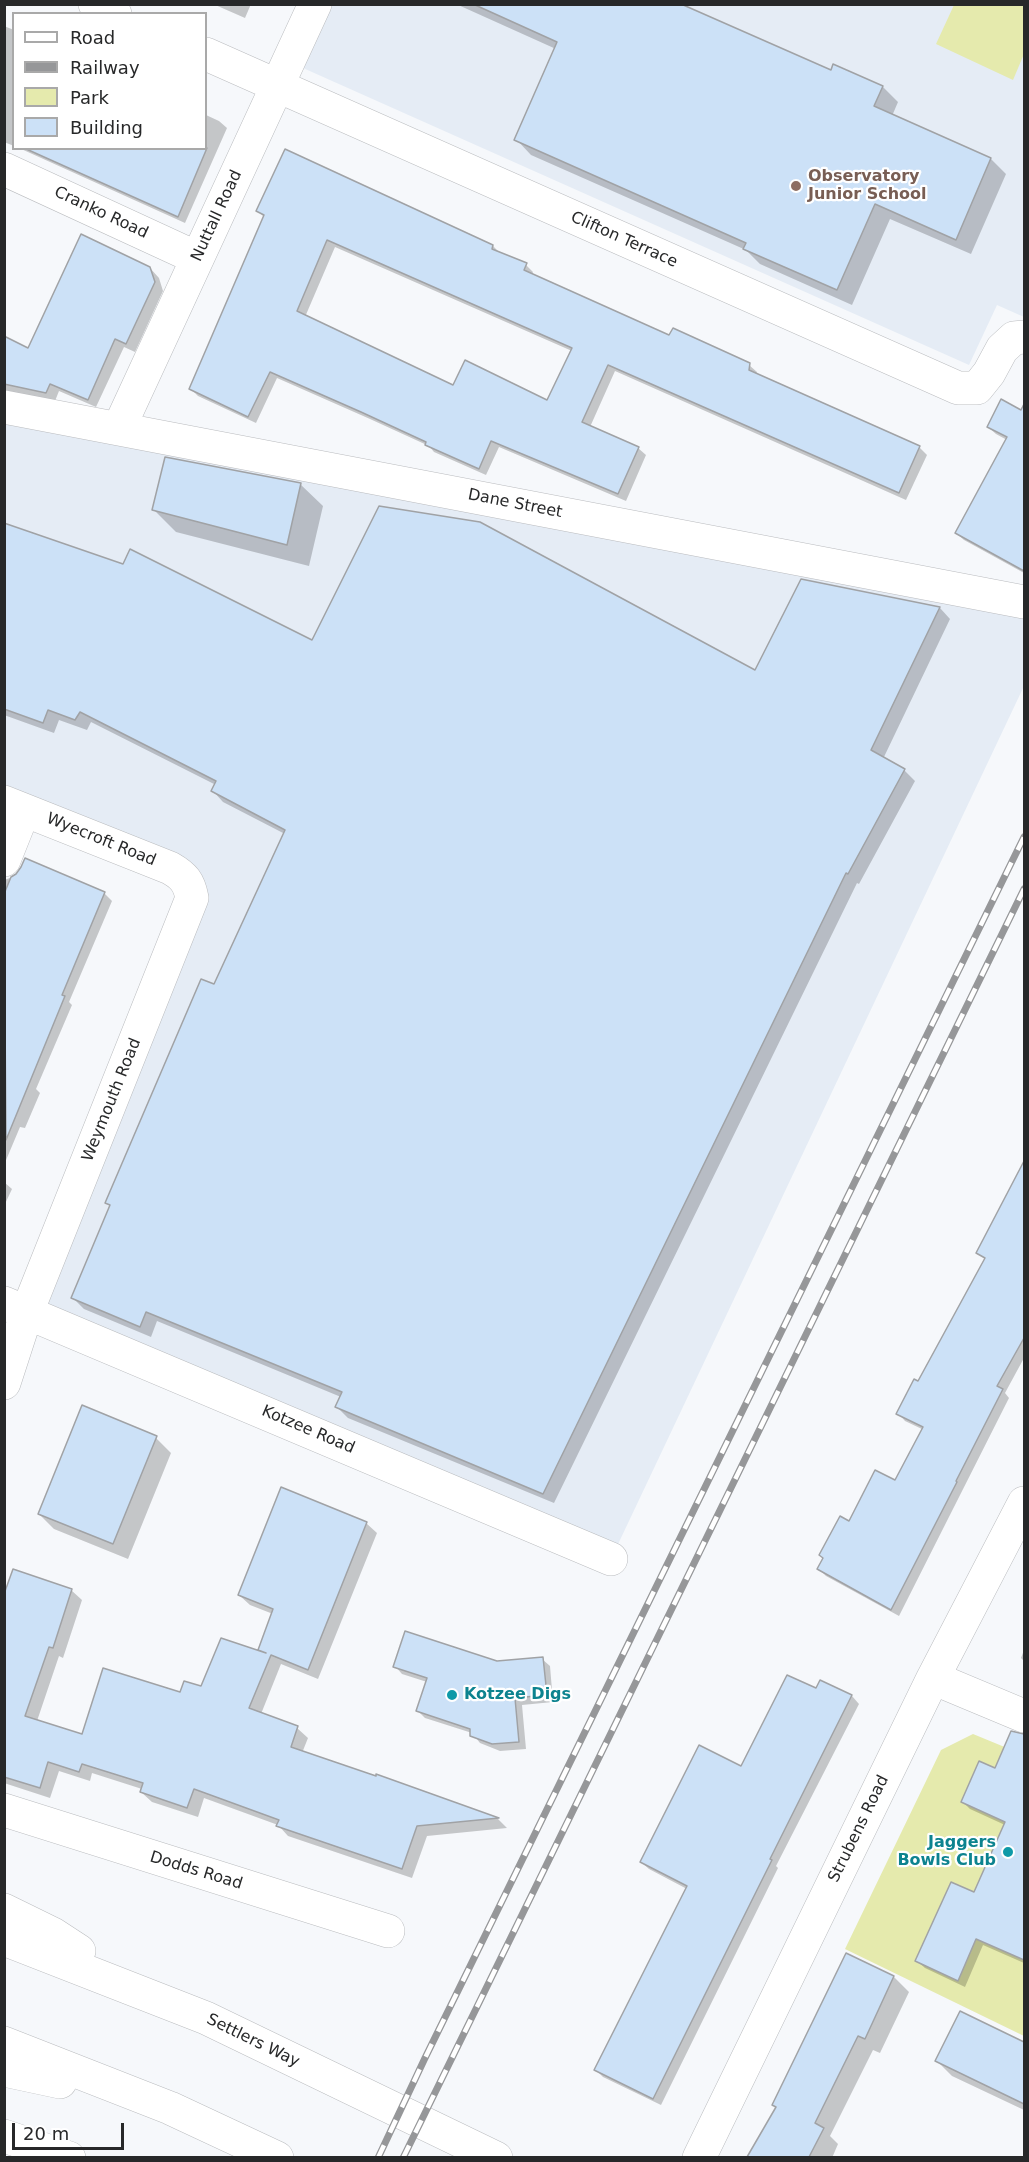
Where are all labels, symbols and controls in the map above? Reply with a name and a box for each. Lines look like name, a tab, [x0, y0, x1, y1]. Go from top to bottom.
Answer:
legend	[12, 12, 207, 150]
text: Road	[70, 27, 115, 48]
text: Railway	[70, 57, 140, 78]
text: Park	[70, 87, 109, 108]
text: Building	[70, 117, 143, 138]
street label: Nuttall Road	[187, 167, 247, 265]
place label: Observatory Junior School	[808, 167, 927, 205]
marker: Observatory Junior School	[789, 179, 803, 193]
street label: Cranko Road	[51, 183, 151, 243]
street label: Clifton Terrace	[568, 208, 680, 272]
street label: Dane Street	[466, 485, 564, 523]
street label: Wyecroft Road	[43, 809, 159, 871]
street label: Weymouth Road	[78, 1036, 146, 1164]
street label: Kotzee Road	[259, 1402, 357, 1458]
place label: Kotzee Digs	[464, 1685, 571, 1705]
marker: Kotzee Digs	[445, 1688, 459, 1702]
street label: Strubens Road	[825, 1772, 893, 1886]
place label: Jaggers Bowls Club	[897, 1833, 996, 1871]
marker: Jaggers Bowls Club	[1001, 1845, 1015, 1859]
street label: Dodds Road	[147, 1848, 245, 1894]
street label: Settlers Way	[203, 2010, 303, 2072]
scale bar	[15, 2111, 128, 2149]
text: 20 m	[23, 2123, 69, 2144]

